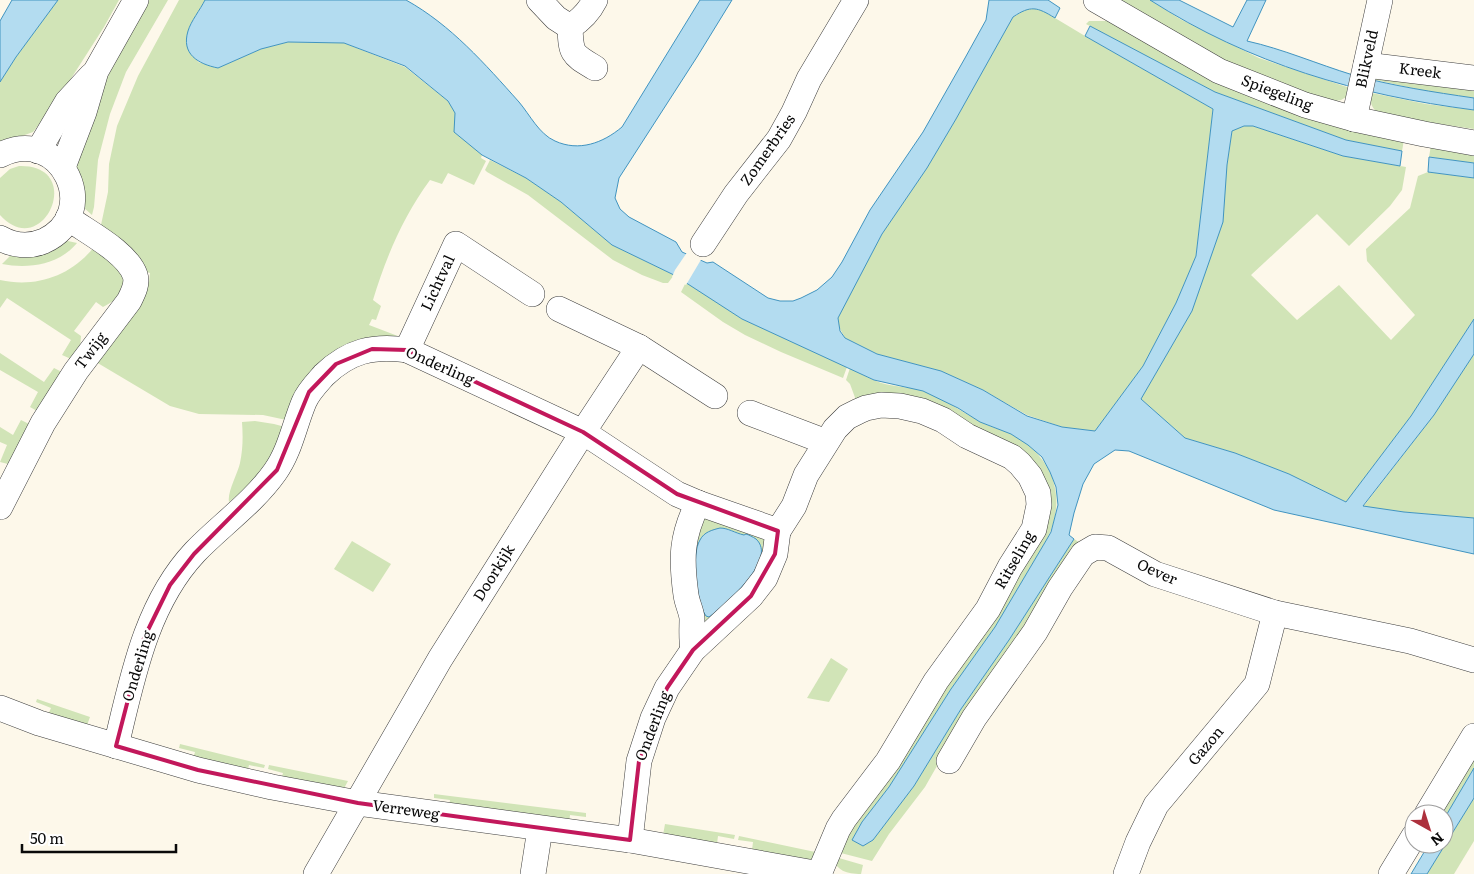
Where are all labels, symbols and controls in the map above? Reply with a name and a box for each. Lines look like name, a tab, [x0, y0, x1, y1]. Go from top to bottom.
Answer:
street label: Blikveld	[1348, 27, 1383, 90]
street label: Kreek	[1398, 55, 1444, 84]
street label: Spiegeling	[1238, 67, 1317, 116]
street label: Zomerbries	[734, 108, 800, 190]
street label: Lichtval	[414, 251, 460, 314]
street label: Twijg	[68, 326, 112, 374]
street label: Onderling	[403, 339, 479, 390]
street label: Ritseling	[988, 525, 1040, 593]
street label: Doorkijk	[466, 539, 520, 605]
street label: Oever	[1134, 552, 1182, 590]
street label: Onderling	[115, 627, 158, 704]
street label: Onderling	[628, 687, 676, 764]
street label: Gazon	[1182, 720, 1228, 770]
street label: Verreweg	[371, 792, 442, 825]
north arrow	[1404, 804, 1454, 854]
scale bar	[22, 822, 176, 854]
text: 50 m	[30, 826, 64, 849]
text: N	[1427, 828, 1449, 852]

